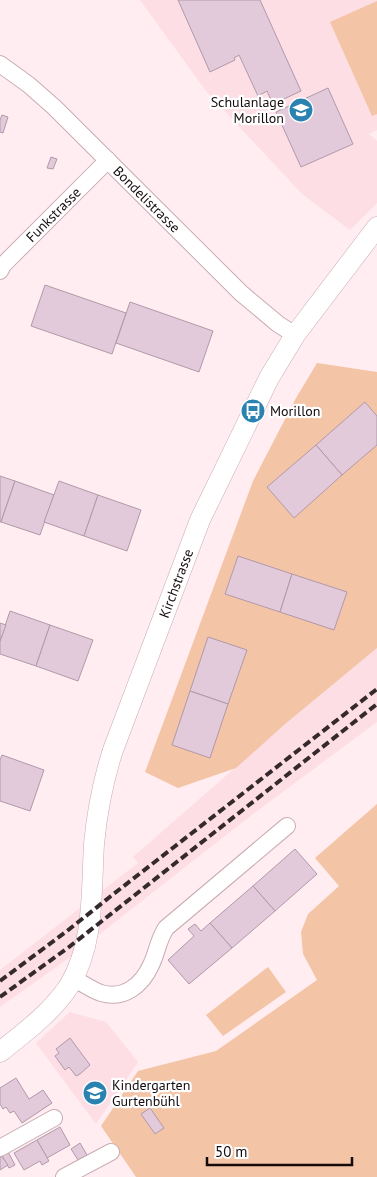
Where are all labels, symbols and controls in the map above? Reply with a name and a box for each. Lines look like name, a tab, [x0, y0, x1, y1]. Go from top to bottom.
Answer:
place label: Schulanlage Morillon	[211, 93, 284, 127]
school or university icon: Schulanlage Morillon	[288, 97, 314, 123]
street label: Bondelistrasse	[110, 162, 184, 236]
street label: Funkstrasse	[22, 183, 85, 246]
bus stop icon: Morillon	[240, 398, 266, 424]
place label: Morillon	[270, 402, 320, 420]
street label: Kirchstrasse	[155, 546, 197, 620]
place label: Kindergarten Gurtenbühl	[112, 1076, 190, 1110]
school or university icon: Kindergarten Gurtenbühl	[82, 1080, 108, 1106]
scale bar	[207, 1134, 352, 1166]
text: 50 m	[215, 1142, 248, 1161]

